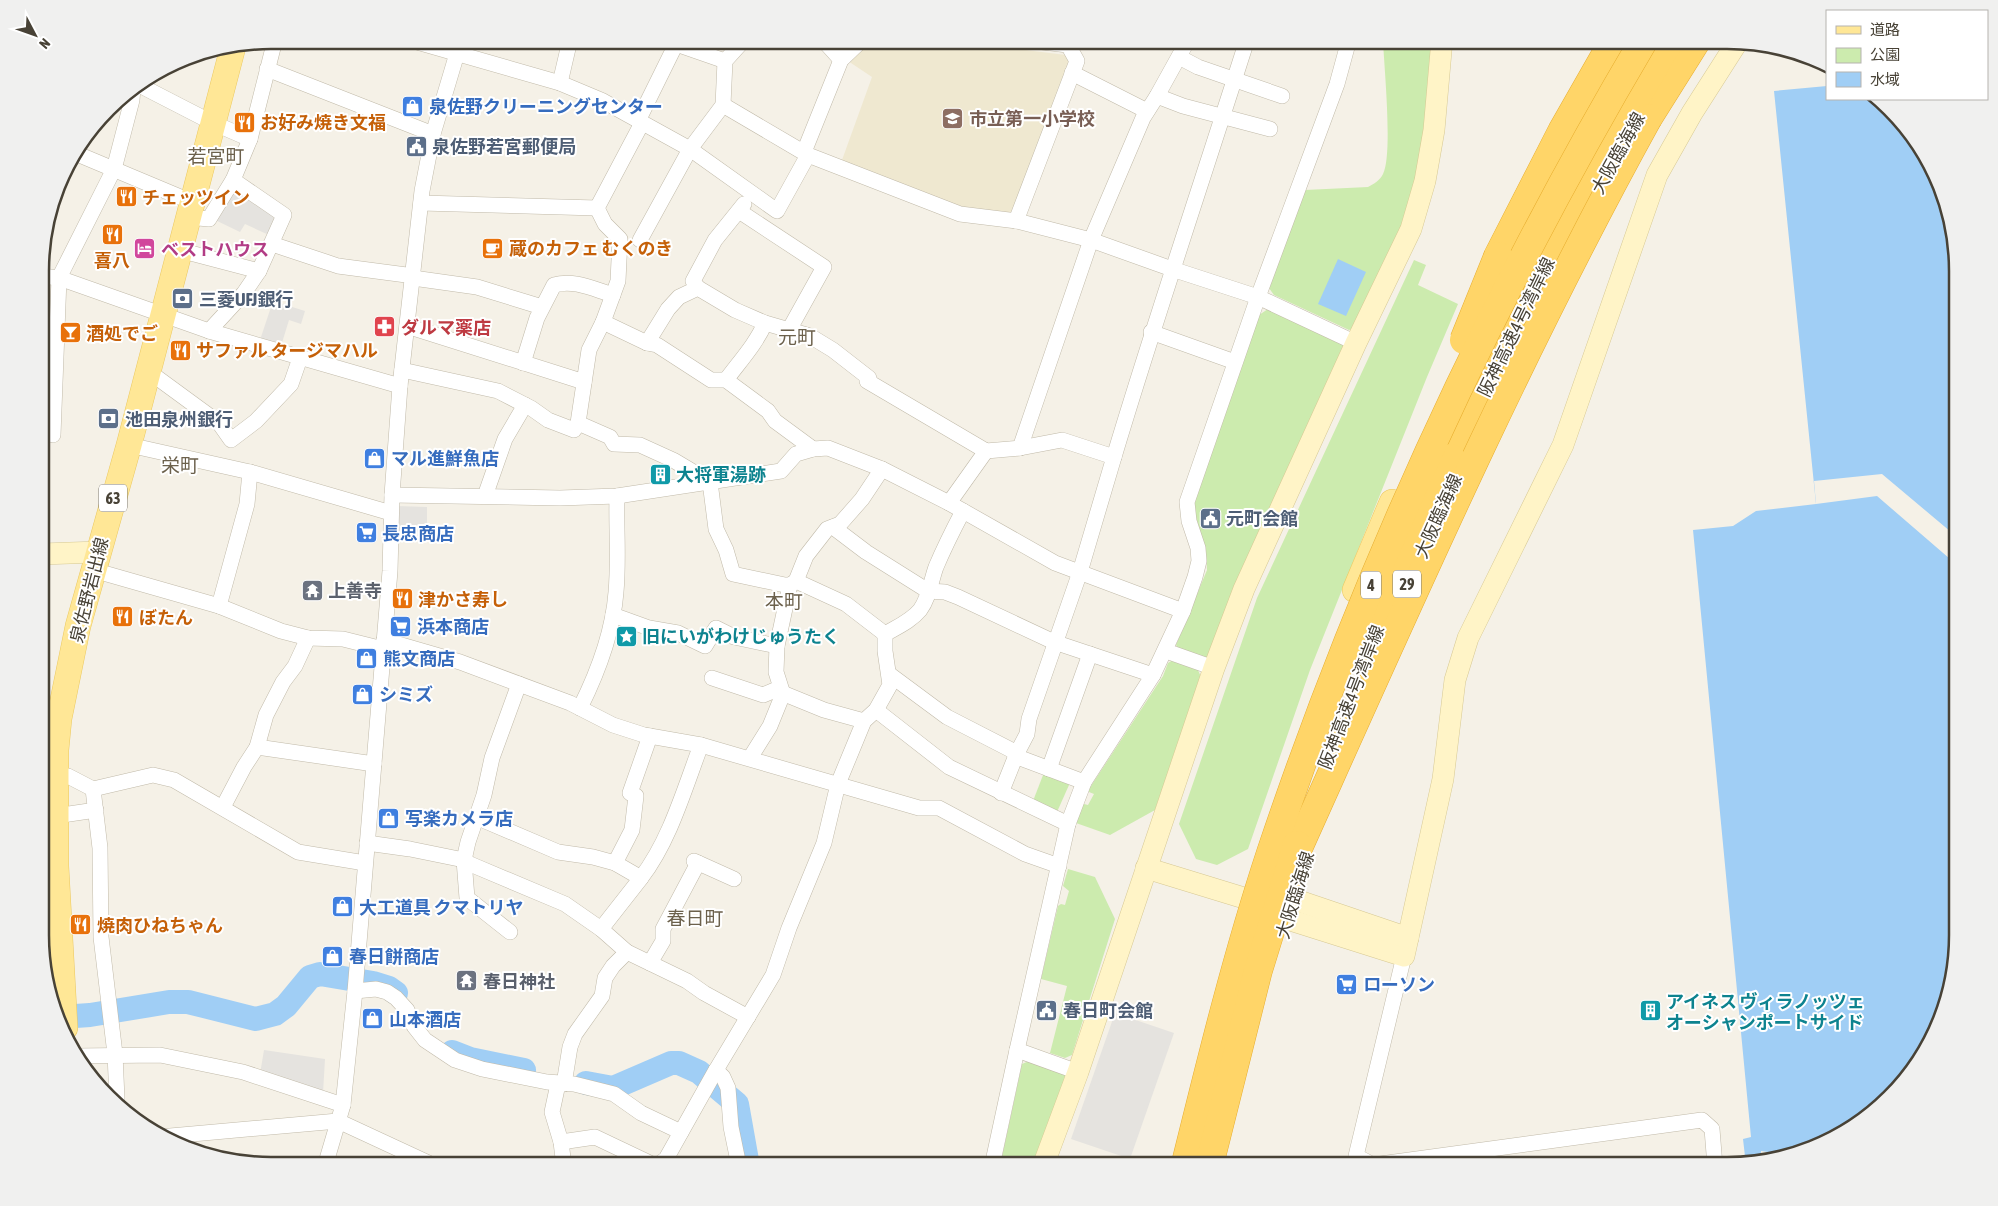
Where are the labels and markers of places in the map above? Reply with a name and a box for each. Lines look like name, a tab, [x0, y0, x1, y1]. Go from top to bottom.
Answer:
shop icon: 泉佐野クリーニングセンター	[401, 94, 425, 118]
place label: 泉佐野クリーニングセンター	[429, 96, 663, 117]
school or university icon: 市立第一小学校	[941, 106, 965, 130]
place label: 市立第一小学校	[969, 108, 1095, 129]
restaurant icon: お好み焼き文福	[232, 110, 256, 134]
place label: お好み焼き文福	[260, 112, 386, 133]
public building icon: 泉佐野若宮郵便局	[404, 134, 428, 158]
place label: 泉佐野若宮郵便局	[432, 136, 576, 157]
restaurant icon: チェッツイン	[114, 185, 138, 209]
place label: チェッツイン	[142, 187, 250, 208]
restaurant icon: 喜八	[100, 223, 124, 247]
cafe icon: 蔵のカフェ むくのき	[481, 236, 505, 260]
hotel icon: ベストハウス	[133, 237, 157, 261]
place label: 蔵のカフェ むくのき	[509, 238, 673, 259]
place label: ベストハウス	[161, 239, 269, 260]
place label: 喜八	[94, 250, 130, 271]
bank icon: 三菱UFJ銀行	[171, 287, 195, 311]
place label: 三菱UFJ銀行	[199, 289, 293, 310]
pharmacy icon: ダルマ薬店	[373, 315, 397, 339]
place label: ダルマ薬店	[401, 317, 491, 338]
bar icon: 酒処でご	[58, 321, 82, 345]
place label: 酒処でご	[86, 323, 158, 344]
restaurant icon: サファル タージマハル	[168, 338, 192, 362]
place label: サファル タージマハル	[196, 340, 378, 361]
bank icon: 池田泉州銀行	[97, 407, 121, 431]
place label: 池田泉州銀行	[125, 409, 233, 430]
shop icon: マル進鮮魚店	[363, 446, 387, 470]
place label: マル進鮮魚店	[391, 448, 499, 469]
building icon: 大将軍湯跡	[648, 462, 672, 486]
place label: 大将軍湯跡	[676, 464, 766, 485]
public building icon: 元町会館	[1198, 506, 1222, 530]
place label: 元町会館	[1226, 508, 1298, 529]
supermarket icon: 長忠商店	[354, 521, 378, 545]
place label: 長忠商店	[382, 523, 454, 544]
temple icon: 上善寺	[300, 578, 324, 602]
place label: 上善寺	[328, 580, 382, 601]
restaurant icon: 津かさ寿し	[390, 587, 414, 611]
place label: 津かさ寿し	[418, 589, 508, 610]
restaurant icon: ぼたん	[111, 605, 135, 629]
place label: ぼたん	[139, 607, 193, 628]
supermarket icon: 浜本商店	[389, 614, 413, 638]
place label: 浜本商店	[417, 616, 489, 637]
place icon: 旧にいがわけじゅうたく	[614, 624, 638, 648]
place label: 旧にいがわけじゅうたく	[642, 626, 840, 647]
shop icon: 熊文商店	[355, 646, 379, 670]
place label: 熊文商店	[383, 648, 455, 669]
shop icon: シミズ	[351, 682, 375, 706]
place label: シミズ	[379, 684, 433, 705]
shop icon: 写楽カメラ店	[377, 806, 401, 830]
place label: 写楽カメラ店	[405, 808, 513, 829]
shop icon: 大工道具 クマトリヤ	[331, 895, 355, 919]
place label: 大工道具 クマトリヤ	[359, 897, 523, 918]
restaurant icon: 焼肉ひねちゃん	[69, 913, 93, 937]
place label: 焼肉ひねちゃん	[97, 915, 223, 936]
shop icon: 春日餅商店	[321, 944, 345, 968]
place label: 春日餅商店	[349, 946, 439, 967]
temple icon: 春日神社	[455, 969, 479, 993]
place label: 春日神社	[483, 971, 555, 992]
supermarket icon: ローソン	[1335, 972, 1359, 996]
place label: ローソン	[1363, 974, 1435, 995]
place label: アイネス ヴィラノッツェ オーシャンポートサイド	[1666, 991, 1865, 1033]
public building icon: 春日町会館	[1035, 998, 1059, 1022]
building icon: アイネス ヴィラノッツェ オーシャンポートサイド	[1638, 999, 1662, 1023]
place label: 春日町会館	[1063, 1000, 1153, 1021]
shop icon: 山本酒店	[361, 1007, 385, 1031]
place label: 山本酒店	[389, 1009, 461, 1030]

